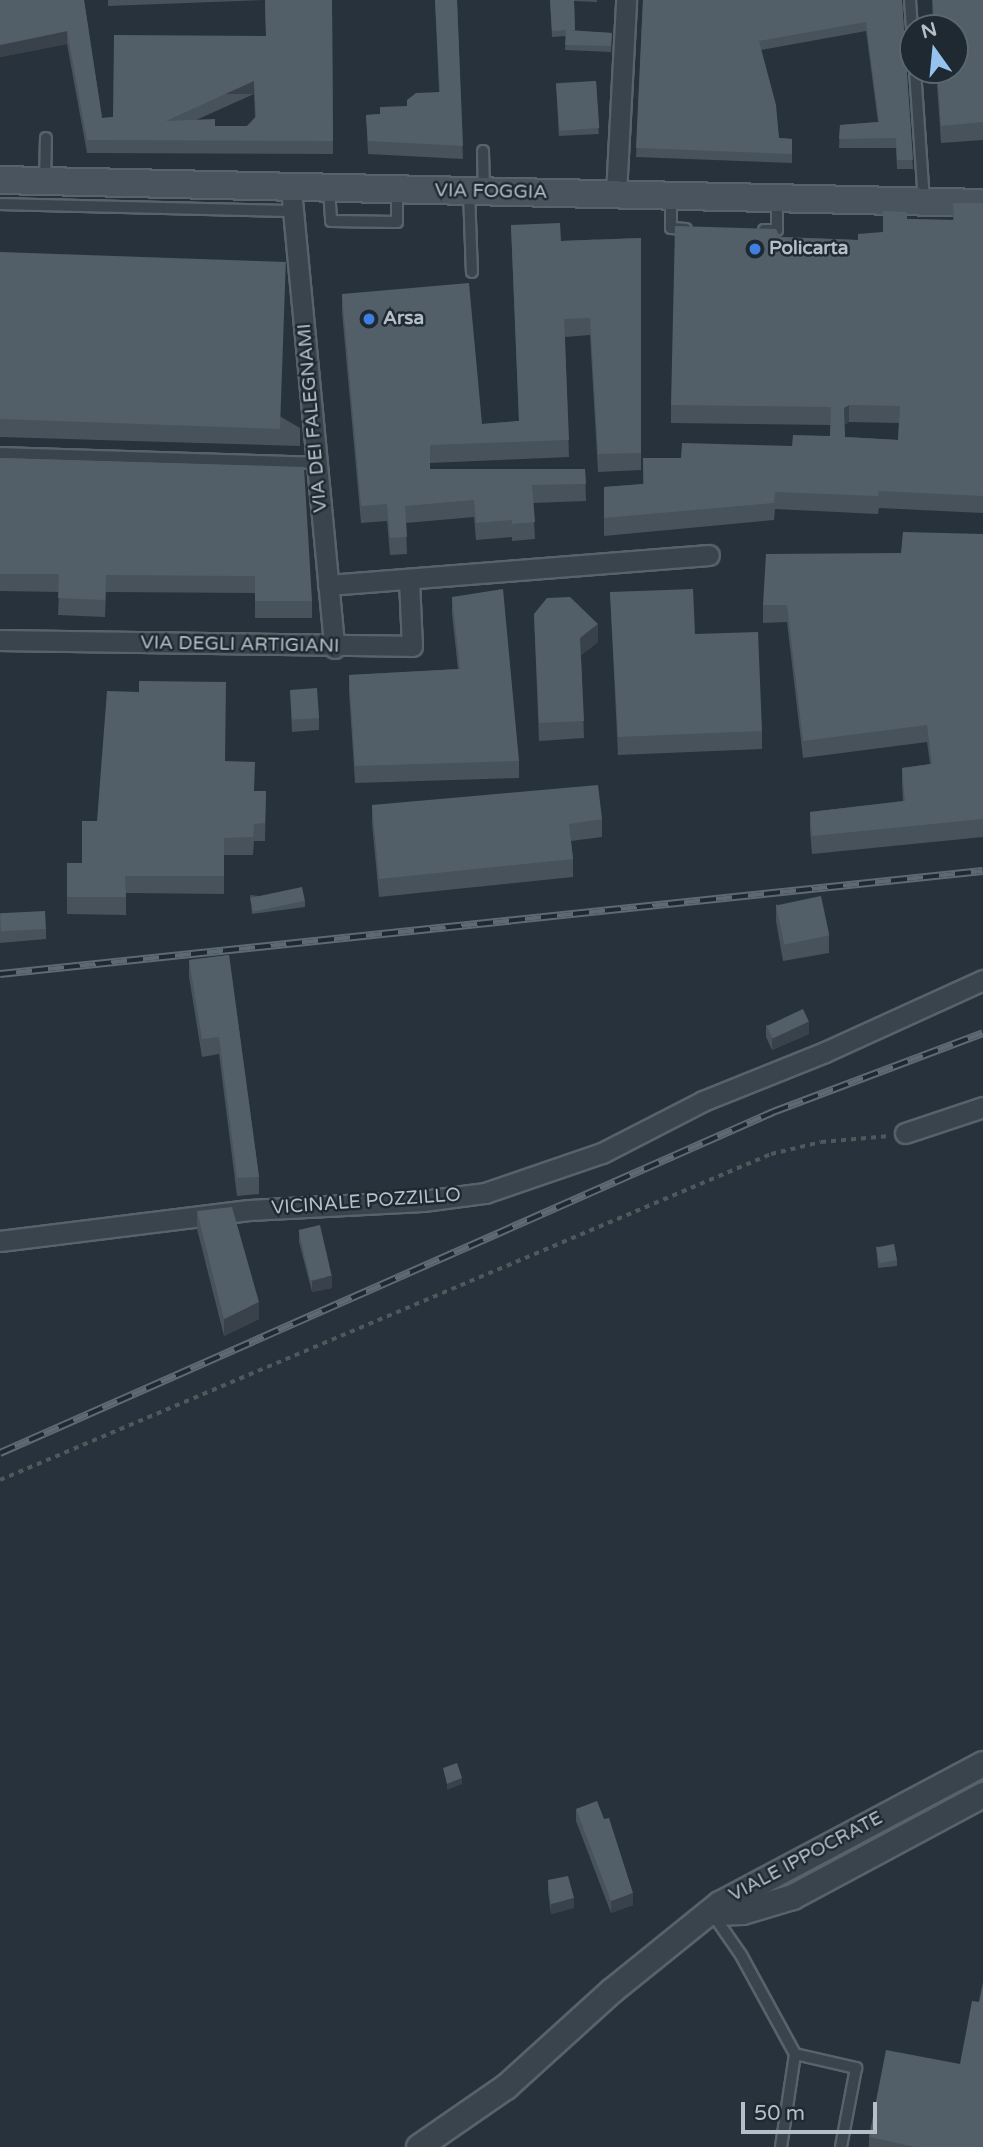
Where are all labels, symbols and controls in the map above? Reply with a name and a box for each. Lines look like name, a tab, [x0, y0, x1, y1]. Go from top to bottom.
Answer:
north arrow	[899, 14, 969, 84]
text: N	[919, 18, 939, 43]
street label: VIA FOGGIA	[434, 180, 548, 204]
place label: Policarta	[769, 238, 849, 260]
marker: Policarta	[747, 241, 763, 257]
place label: Arsa	[383, 308, 424, 330]
marker: Arsa	[361, 311, 377, 327]
street label: VIA DEI FALEGNAMI	[293, 323, 333, 513]
street label: VIA DEGLI ARTIGIANI	[140, 632, 340, 658]
street label: VICINALE POZZILLO	[271, 1184, 461, 1220]
street label: VIALE IPPOCRATE	[725, 1807, 887, 1907]
scale bar	[745, 2088, 881, 2132]
text: 50 m	[754, 2101, 805, 2126]

